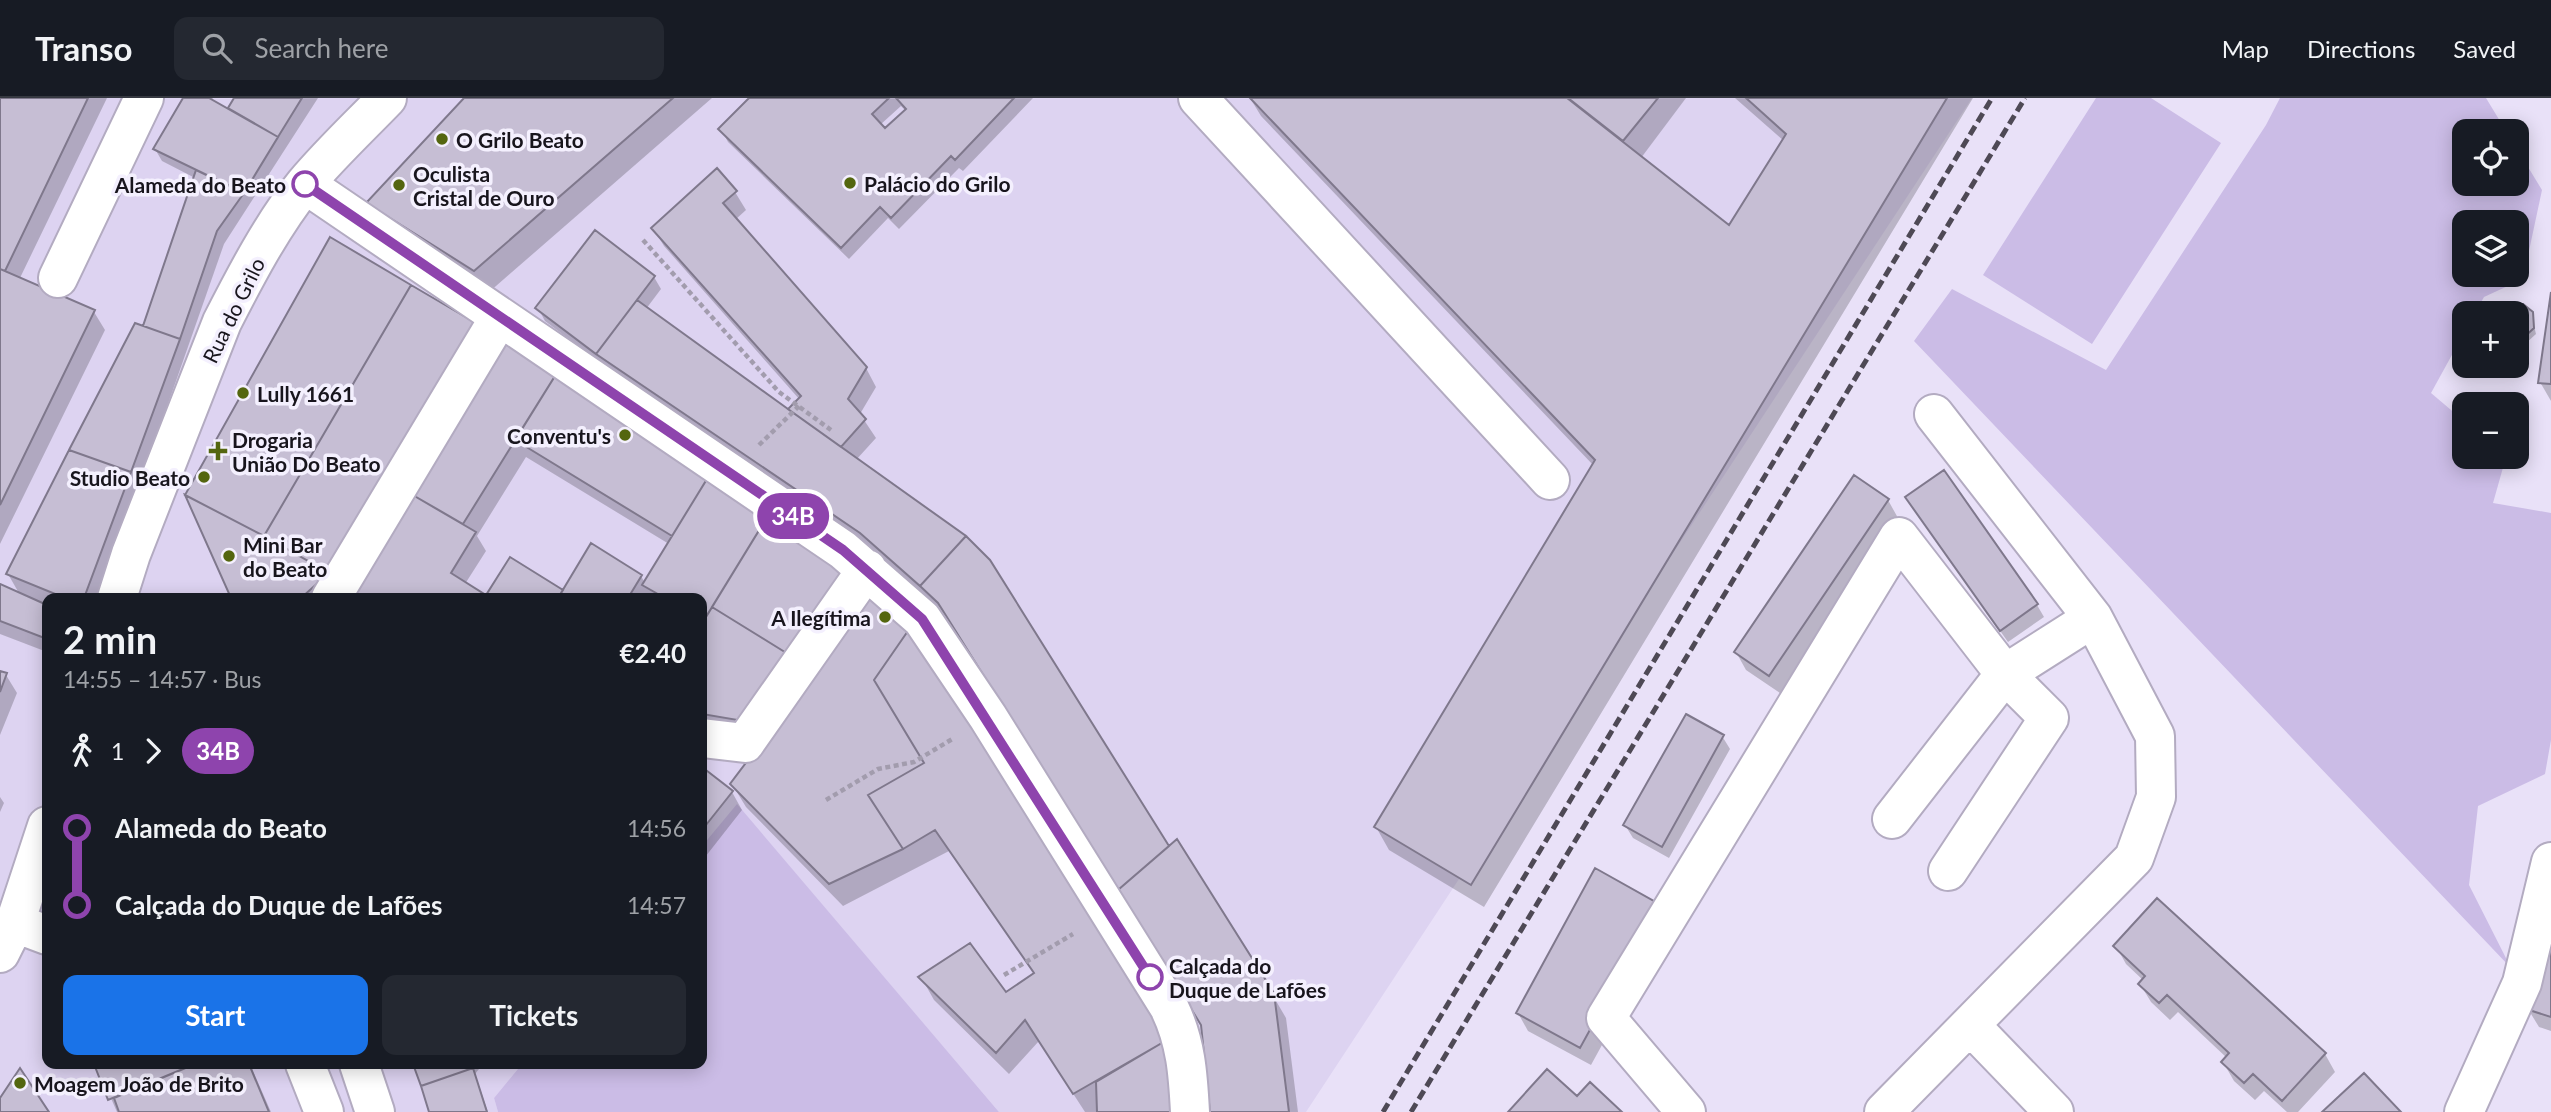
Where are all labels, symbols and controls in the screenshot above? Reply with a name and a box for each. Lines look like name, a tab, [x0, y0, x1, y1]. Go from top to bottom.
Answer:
search box	[174, 17, 664, 80]
text: Transo	[35, 28, 132, 68]
icon: search	[198, 29, 236, 67]
text: Search here	[254, 32, 388, 64]
text: Map	[2222, 34, 2269, 63]
text: Directions	[2307, 34, 2415, 63]
text: Saved	[2453, 34, 2516, 63]
map controls	[2452, 119, 2529, 469]
button: locate	[2452, 119, 2529, 196]
place label: O Grilo Beato	[456, 127, 584, 152]
marker: O Grilo Beato	[434, 131, 450, 147]
place label: Oculista Cristal de Ouro	[413, 161, 555, 210]
marker: Alameda do Beato	[292, 171, 318, 197]
place label: Palácio do Grilo	[864, 171, 1010, 196]
place label: Alameda do Beato	[114, 172, 286, 197]
marker: Palácio do Grilo	[842, 175, 858, 191]
marker: Oculista Cristal de Ouro	[391, 177, 407, 193]
button: layers	[2452, 210, 2529, 287]
street label: Rua do Grilo	[197, 253, 269, 367]
button: +	[2452, 301, 2529, 378]
place label: Lully 1661	[257, 381, 354, 406]
marker: Lully 1661	[235, 385, 251, 401]
button: −	[2452, 392, 2529, 469]
place label: Conventu's	[507, 423, 611, 448]
place label: Drogaria União Do Beato	[232, 427, 380, 476]
marker: Conventu's	[617, 427, 633, 443]
marker: Drogaria União Do Beato	[210, 443, 226, 459]
place label: Studio Beato	[70, 465, 190, 490]
marker: Studio Beato	[196, 469, 212, 485]
line badge: 34B	[753, 493, 833, 539]
text: 34B	[771, 501, 815, 530]
place label: Mini Bar do Beato	[243, 532, 327, 581]
marker: Mini Bar do Beato	[221, 548, 237, 564]
place label: A Ilegítima	[770, 605, 871, 630]
marker: A Ilegítima	[877, 609, 893, 625]
text: 2 min	[63, 616, 157, 662]
text: €2.40	[620, 637, 686, 669]
text: 14:55 – 14:57 · Bus	[63, 665, 262, 693]
icon: walk	[63, 732, 101, 770]
icon: forward	[134, 732, 172, 770]
text: 34B	[196, 736, 240, 765]
text: 1	[111, 737, 124, 765]
text: Alameda do Beato	[115, 812, 327, 844]
text: 14:56	[627, 814, 686, 842]
text: Calçada do Duque de Lafões	[115, 889, 442, 921]
text: 14:57	[627, 891, 686, 919]
place label: Calçada do Duque de Lafões	[1169, 953, 1326, 1002]
marker: Calçada do Duque de Lafões	[1137, 964, 1163, 990]
button: Start	[63, 975, 368, 1055]
button: Tickets	[382, 975, 686, 1055]
place label: Moagem João de Brito	[34, 1071, 244, 1096]
marker: Moagem João de Brito	[12, 1075, 28, 1091]

